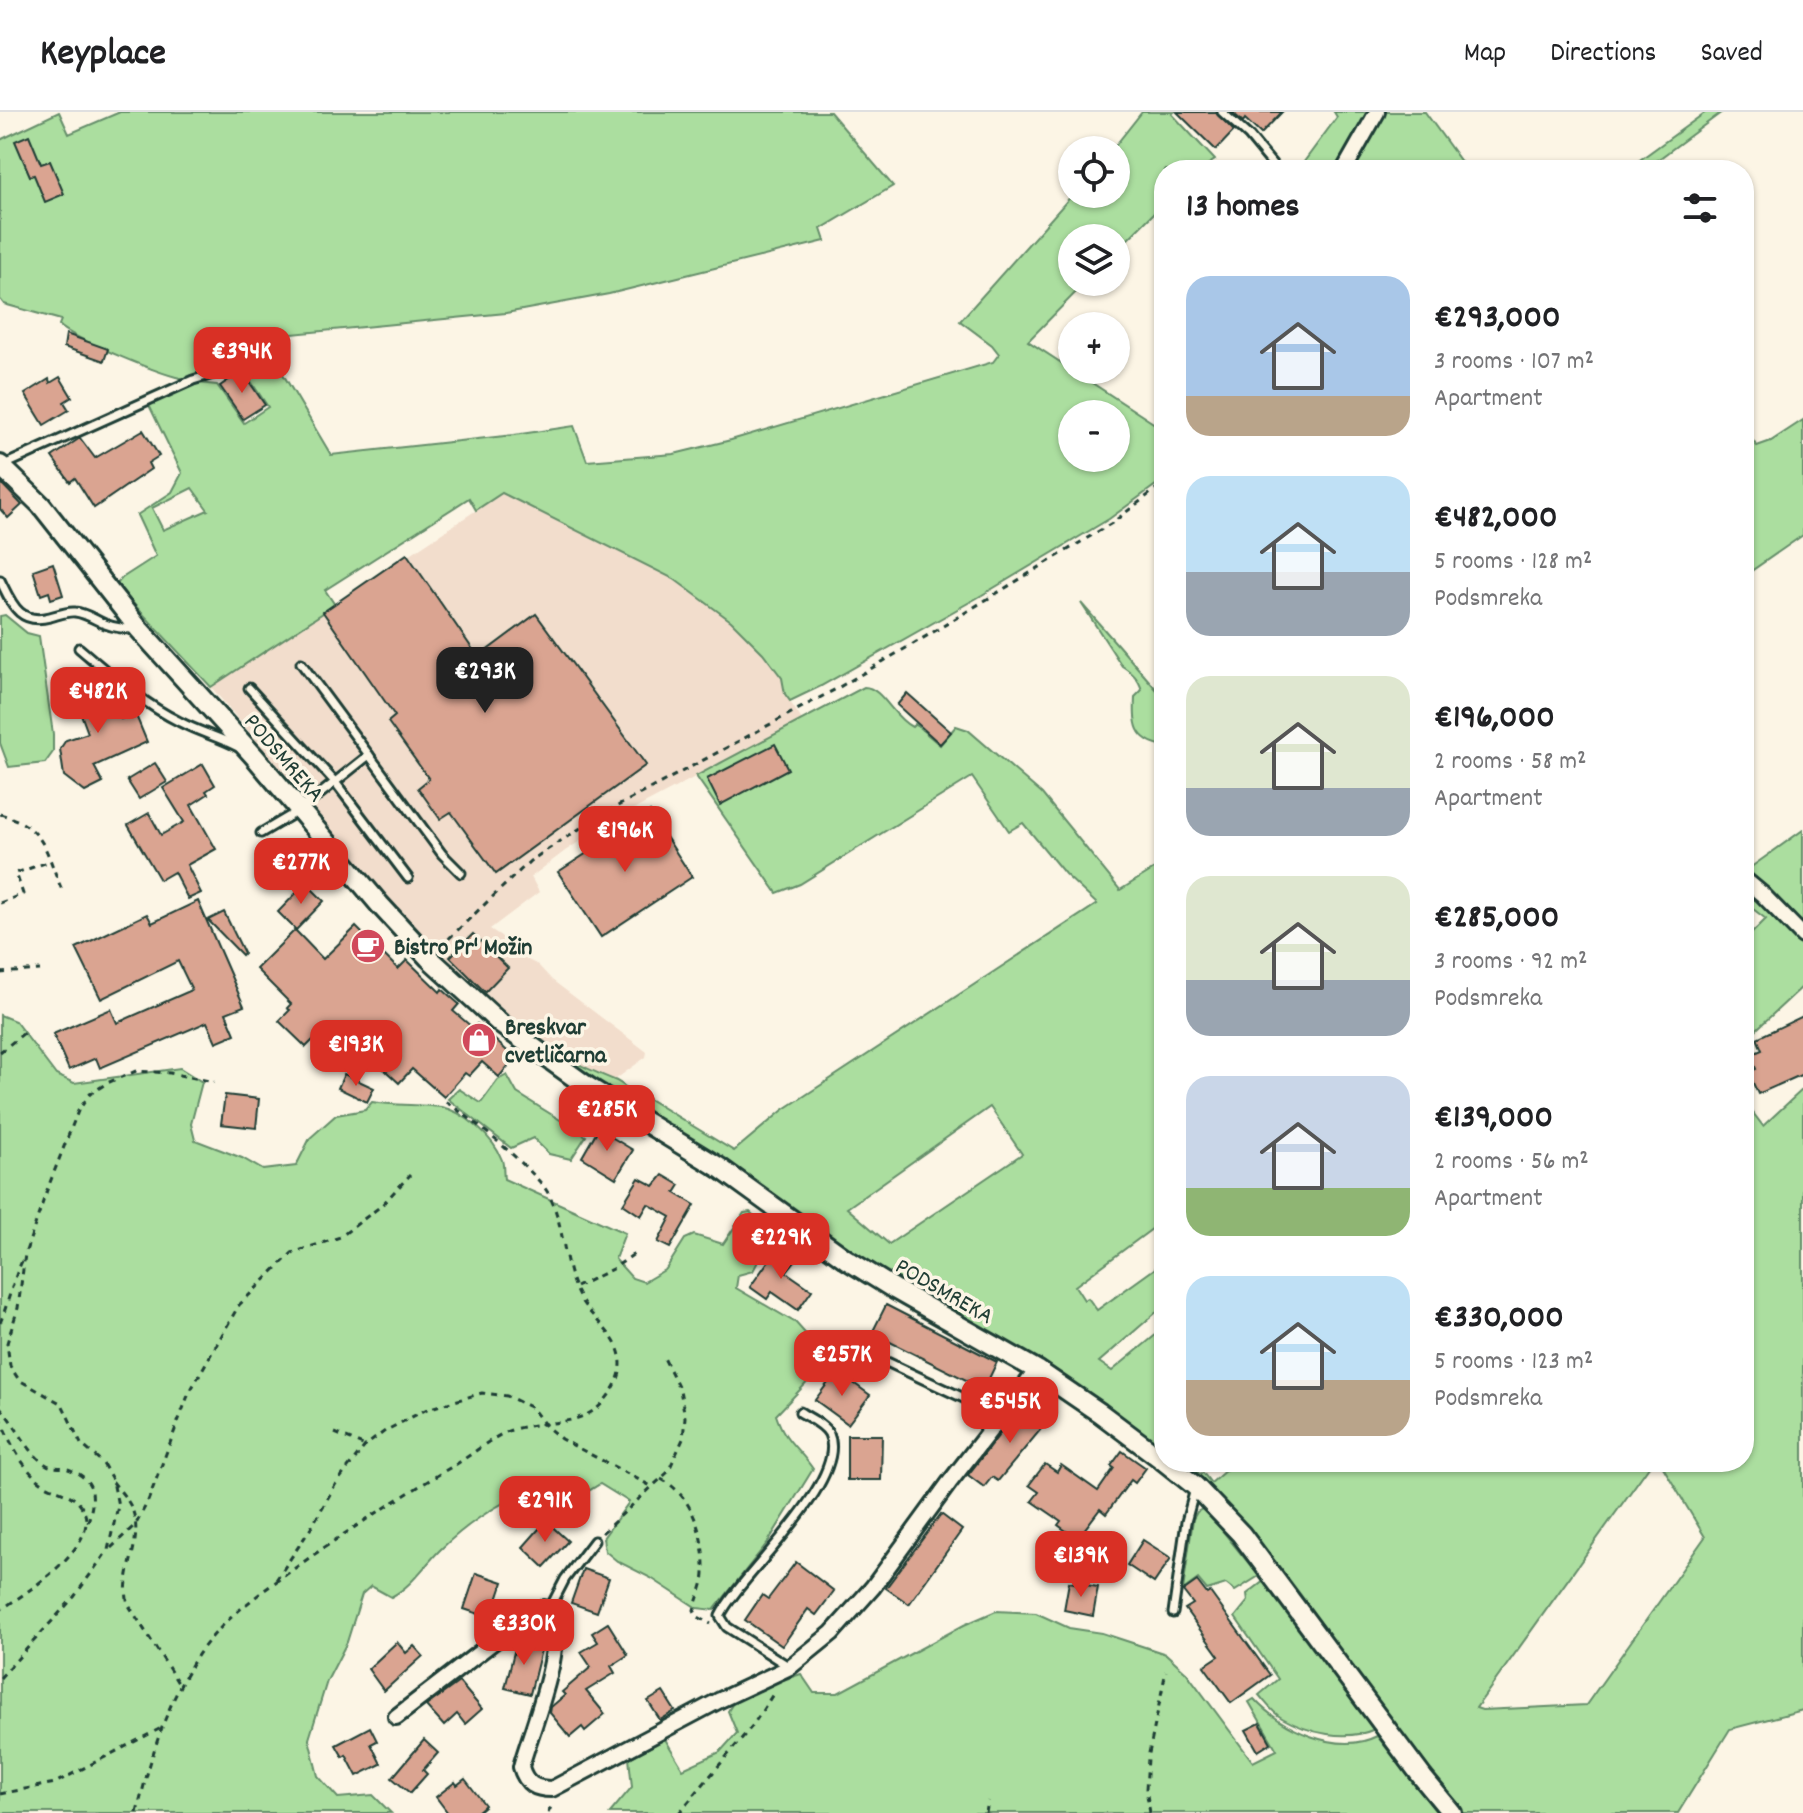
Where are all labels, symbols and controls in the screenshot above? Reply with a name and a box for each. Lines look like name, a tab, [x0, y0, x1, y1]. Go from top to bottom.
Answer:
text: Keyplace	[40, 28, 166, 83]
text: Map	[1464, 35, 1506, 75]
text: Directions	[1550, 35, 1656, 75]
text: Saved	[1700, 35, 1763, 75]
map controls	[1058, 136, 1130, 472]
button: locate	[1058, 136, 1130, 208]
text: 13 homes	[1186, 184, 1300, 233]
icon: filters	[1678, 186, 1722, 230]
button: layers	[1058, 224, 1130, 296]
text: €293,000	[1434, 295, 1561, 344]
icon: home	[1250, 308, 1346, 404]
button: +	[1058, 312, 1130, 384]
pin: €394K	[186, 327, 298, 395]
text: €394K	[212, 334, 272, 371]
text: 3 rooms · 107 m²	[1434, 344, 1594, 381]
text: Apartment	[1434, 381, 1543, 418]
button: −	[1058, 400, 1130, 472]
text: €482,000	[1434, 495, 1558, 544]
icon: home	[1250, 508, 1346, 604]
text: 5 rooms · 128 m²	[1434, 544, 1592, 581]
text: Podsmreka	[1434, 581, 1542, 618]
pin: €293K	[429, 647, 541, 715]
text: €293K	[454, 654, 516, 691]
pin: €482K	[42, 667, 154, 735]
text: €482K	[68, 674, 128, 711]
text: €196,000	[1434, 695, 1555, 744]
street label: PODSMREKA	[234, 707, 331, 811]
icon: home	[1250, 708, 1346, 804]
text: 2 rooms · 58 m²	[1434, 744, 1587, 781]
text: Apartment	[1434, 781, 1543, 818]
pin: €196K	[569, 806, 681, 874]
text: €196K	[597, 813, 653, 850]
pin: €277K	[245, 838, 357, 906]
text: €277K	[272, 845, 330, 882]
text: €285,000	[1434, 895, 1559, 944]
icon: home	[1250, 908, 1346, 1004]
cafe icon: Bistro Pr' Možin	[349, 927, 387, 965]
place label: Bistro Pr' Možin	[394, 932, 532, 966]
text: 3 rooms · 92 m²	[1434, 944, 1588, 981]
text: Podsmreka	[1434, 981, 1542, 1018]
place label: Breskvar cvetličarna	[505, 1012, 607, 1074]
pin: €193K	[300, 1020, 412, 1088]
shop icon: Breskvar cvetličarna	[460, 1021, 498, 1059]
text: €193K	[328, 1027, 384, 1064]
pin: €285K	[551, 1085, 663, 1153]
text: €285K	[577, 1092, 637, 1129]
text: €139,000	[1434, 1095, 1553, 1144]
icon: home	[1250, 1108, 1346, 1204]
text: 2 rooms · 56 m²	[1434, 1144, 1589, 1181]
text: Apartment	[1434, 1181, 1543, 1218]
pin: €229K	[725, 1213, 837, 1281]
text: €229K	[750, 1220, 812, 1257]
street label: PODSMREKA	[888, 1251, 999, 1334]
text: €330,000	[1434, 1295, 1564, 1344]
icon: home	[1250, 1308, 1346, 1404]
pin: €257K	[786, 1330, 898, 1398]
text: €257K	[812, 1337, 872, 1374]
text: 5 rooms · 123 m²	[1434, 1344, 1593, 1381]
pin: €545K	[954, 1377, 1066, 1445]
text: Podsmreka	[1434, 1381, 1542, 1418]
text: €545K	[979, 1384, 1041, 1421]
pin: €291K	[489, 1476, 601, 1544]
text: €291K	[517, 1483, 573, 1520]
pin: €139K	[1025, 1531, 1137, 1599]
text: €139K	[1053, 1538, 1109, 1575]
pin: €330K	[468, 1599, 580, 1667]
text: €330K	[492, 1606, 556, 1643]

